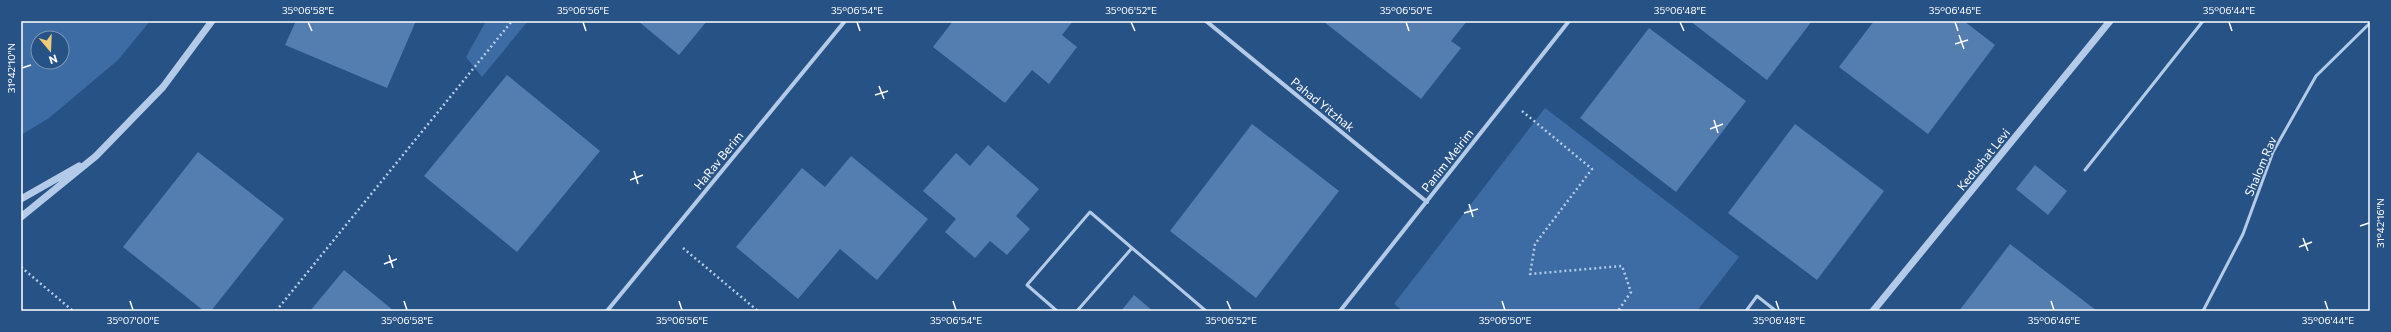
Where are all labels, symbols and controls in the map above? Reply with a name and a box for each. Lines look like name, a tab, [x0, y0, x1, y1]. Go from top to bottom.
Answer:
text: 35°06'58"E	[282, 4, 334, 16]
text: 35°06'56"E	[557, 4, 609, 16]
text: 35°06'54"E	[831, 4, 883, 16]
text: 35°06'52"E	[1105, 4, 1157, 16]
text: 35°06'50"E	[1380, 4, 1432, 16]
text: 35°06'48"E	[1654, 4, 1706, 16]
text: 35°06'46"E	[1929, 4, 1981, 16]
text: 35°06'44"E	[2203, 4, 2255, 16]
north arrow	[30, 30, 70, 70]
text: 31°42'10"N	[5, 43, 17, 93]
text: N	[47, 52, 59, 67]
street label: Pahad Yitzhak	[1288, 74, 1358, 134]
street label: Kedushat Levi	[1954, 125, 2012, 193]
street label: Panim Meirim	[1418, 126, 1476, 194]
street label: HaRav Berim	[690, 128, 746, 192]
street label: Shalom Rav	[2241, 134, 2279, 198]
text: 31°42'16"N	[2374, 198, 2386, 248]
text: 35°07'00"E	[107, 314, 159, 326]
text: 35°06'58"E	[381, 314, 433, 326]
text: 35°06'56"E	[656, 314, 708, 326]
text: 35°06'54"E	[930, 314, 982, 326]
text: 35°06'52"E	[1205, 314, 1257, 326]
text: 35°06'50"E	[1479, 314, 1531, 326]
text: 35°06'48"E	[1753, 314, 1805, 326]
text: 35°06'46"E	[2028, 314, 2080, 326]
text: 35°06'44"E	[2302, 314, 2354, 326]

